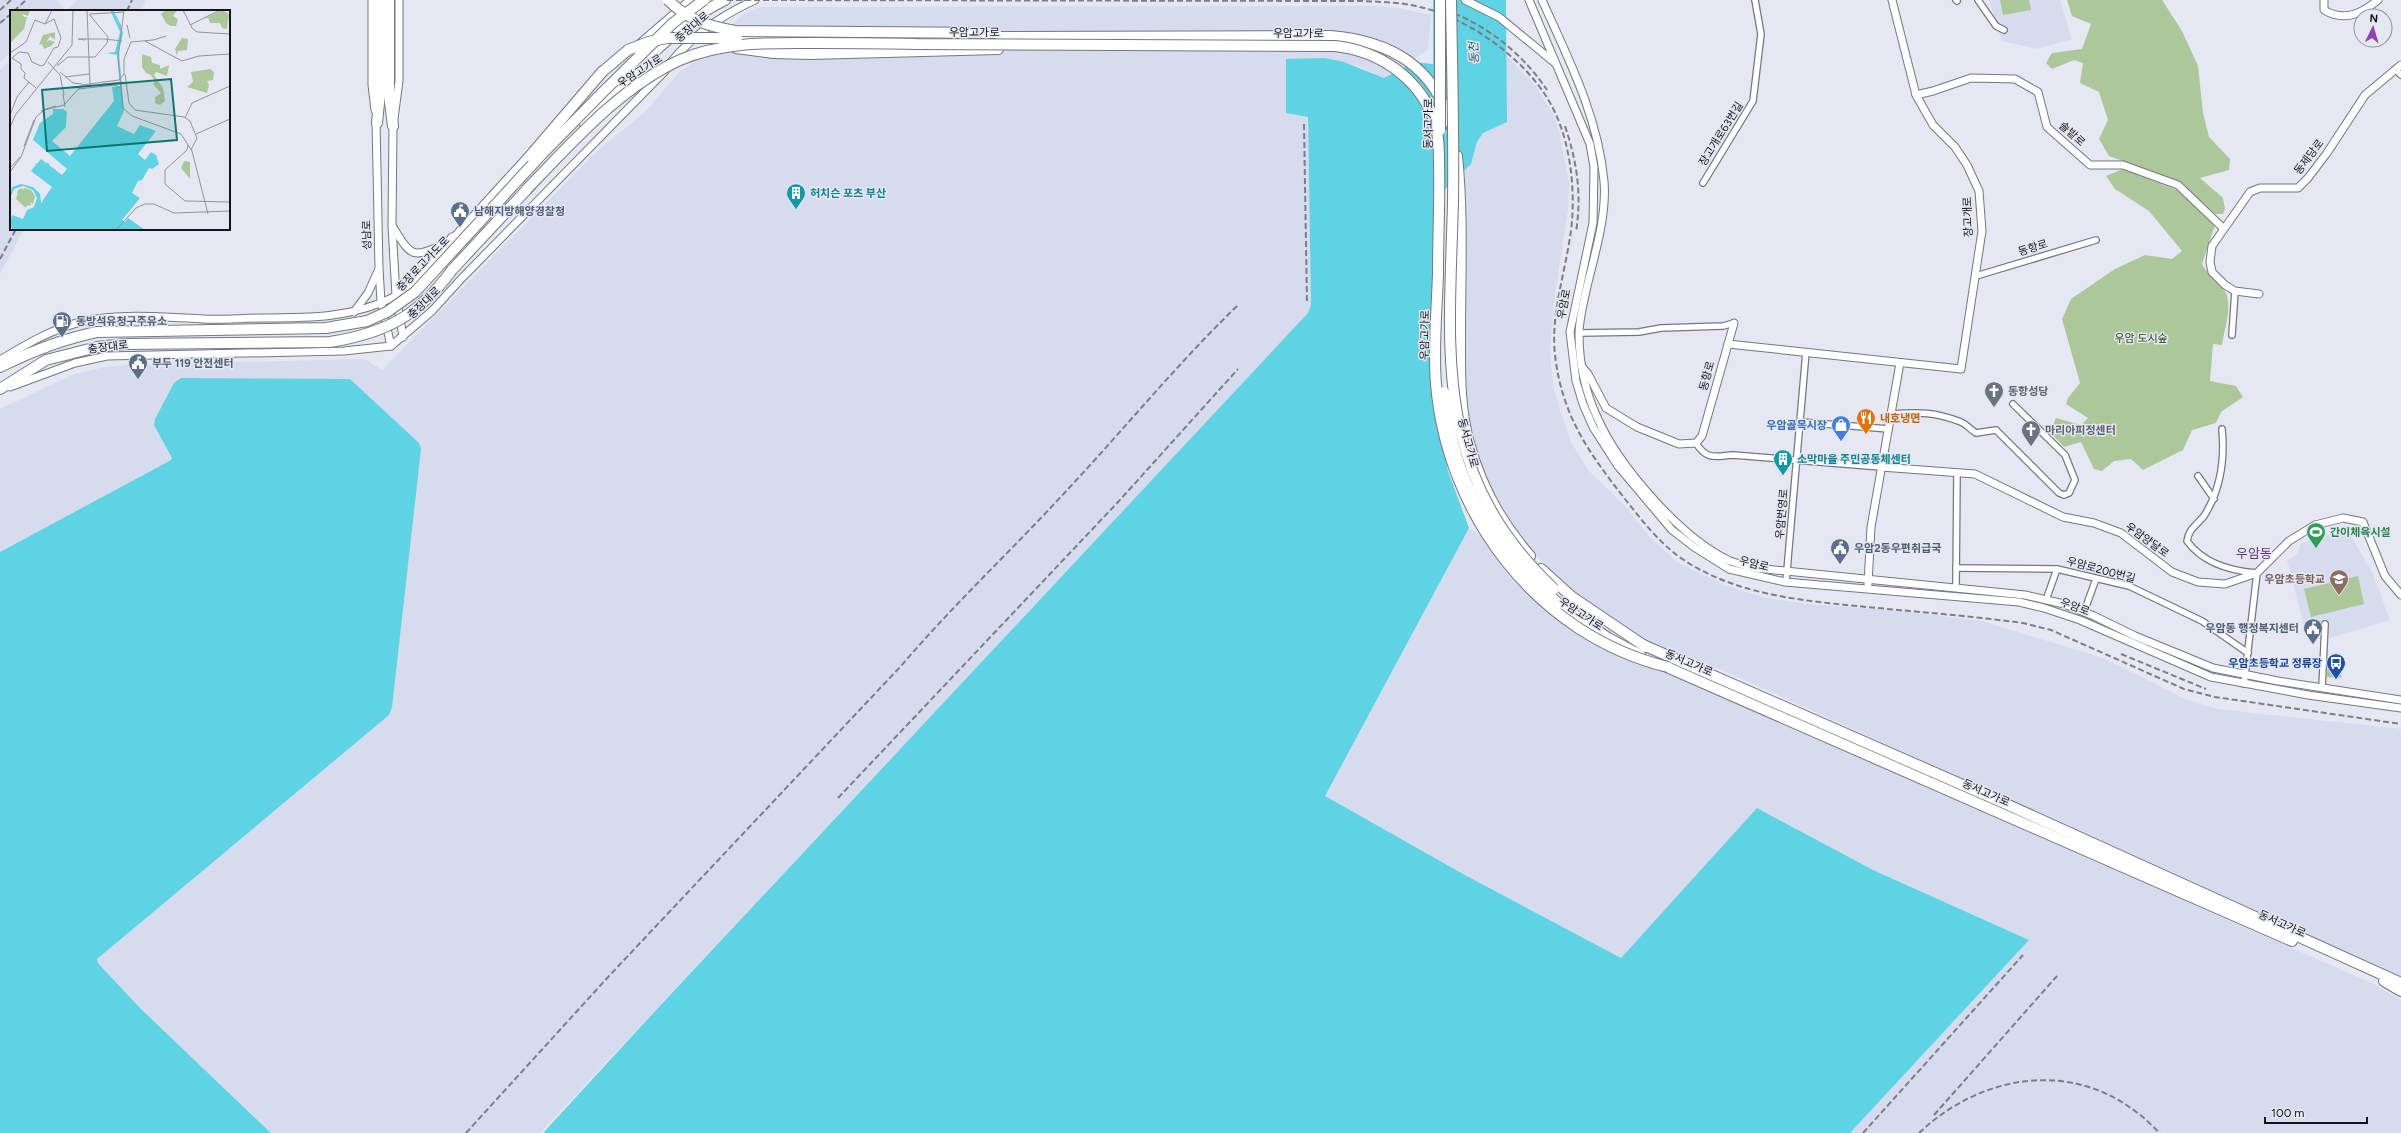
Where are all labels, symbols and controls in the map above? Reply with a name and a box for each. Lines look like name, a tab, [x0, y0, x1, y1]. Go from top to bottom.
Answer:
north arrow	[2353, 8, 2393, 48]
street label: 충장대로	[672, 9, 712, 45]
inset map	[10, 10, 230, 230]
text: N	[2369, 12, 2379, 25]
street label: 우암고가로	[949, 26, 999, 39]
street label: 우암고가로	[1273, 27, 1323, 40]
water label: 동천	[1466, 40, 1482, 64]
street label: 우암고가로	[615, 52, 665, 90]
street label: 동서고가로	[1422, 99, 1435, 149]
street label: 장고개로63번길	[1696, 100, 1746, 168]
street label: 솔밭로	[2056, 119, 2088, 149]
street label: 동제당로	[2292, 137, 2326, 177]
building icon: 허치슨 포츠 부산	[785, 182, 807, 210]
place label: 허치슨 포츠 부산	[810, 187, 886, 200]
street label: 장고개로	[1961, 197, 1975, 237]
public building icon: 남해지방해양경찰청	[449, 200, 471, 228]
place label: 남해지방해양경찰청	[474, 205, 565, 218]
street label: 성남로	[360, 220, 374, 250]
street label: 충장로고가도로	[394, 234, 452, 294]
street label: 동항로	[2017, 237, 2049, 259]
street label: 충장대로	[405, 284, 443, 322]
street label: 우암로	[1555, 288, 1573, 320]
fuel station icon: 동방석유청구주유소	[51, 310, 73, 338]
street label: 우암고가로	[1418, 310, 1432, 360]
place label: 동방석유청구주유소	[76, 315, 167, 328]
park label: 우암 도시숲	[2114, 332, 2168, 345]
street label: 충장대로	[87, 338, 129, 356]
public building icon: 부두 119 안전센터	[127, 352, 149, 380]
place label: 부두 119 안전센터	[152, 357, 234, 370]
street label: 동항로	[1697, 360, 1717, 392]
church icon: 동항성당	[1983, 380, 2005, 408]
place label: 동항성당	[2008, 385, 2048, 398]
restaurant icon: 내호냉면	[1855, 407, 1877, 435]
place label: 내호냉면	[1880, 412, 1920, 425]
shop icon: 우암골목시장	[1830, 414, 1852, 442]
street label: 동서고가로	[1455, 417, 1481, 469]
place label: 우암골목시장	[1766, 419, 1827, 432]
church icon: 마리아피정센터	[2020, 419, 2042, 447]
place label: 마리아피정센터	[2045, 424, 2116, 437]
building icon: 소막마을 주민공동체센터	[1772, 448, 1794, 476]
place label: 소막마을 주민공동체센터	[1797, 453, 1911, 466]
street label: 우암번영로	[1773, 488, 1791, 540]
street label: 우암양달로	[2123, 520, 2171, 560]
sports icon: 간이체육시설	[2305, 521, 2327, 549]
place label: 간이체육시설	[2330, 526, 2391, 539]
public building icon: 우암2동우편취급국	[1829, 537, 1851, 565]
place label: 우암2동우편취급국	[1854, 542, 1941, 555]
district label: 우암동	[2236, 546, 2272, 561]
street label: 우암로	[1738, 554, 1770, 574]
street label: 우암로200번길	[2065, 555, 2137, 585]
school or university icon: 우암초등학교	[2328, 568, 2350, 596]
place label: 우암초등학교	[2264, 573, 2325, 586]
street label: 우암고가로	[1556, 595, 1606, 633]
street label: 우암로	[2059, 596, 2091, 618]
public building icon: 우암동 행정복지센터	[2302, 617, 2324, 645]
place label: 우암동 행정복지센터	[2205, 622, 2299, 635]
street label: 동서고가로	[1663, 647, 1715, 679]
bus stop icon: 우암초등학교 정류장	[2325, 652, 2347, 680]
place label: 우암초등학교 정류장	[2228, 657, 2322, 670]
street label: 동서고가로	[1960, 777, 2012, 809]
street label: 동서고가로	[2256, 908, 2308, 940]
scale bar	[2265, 1099, 2367, 1125]
text: 100 m	[2271, 1106, 2305, 1120]

